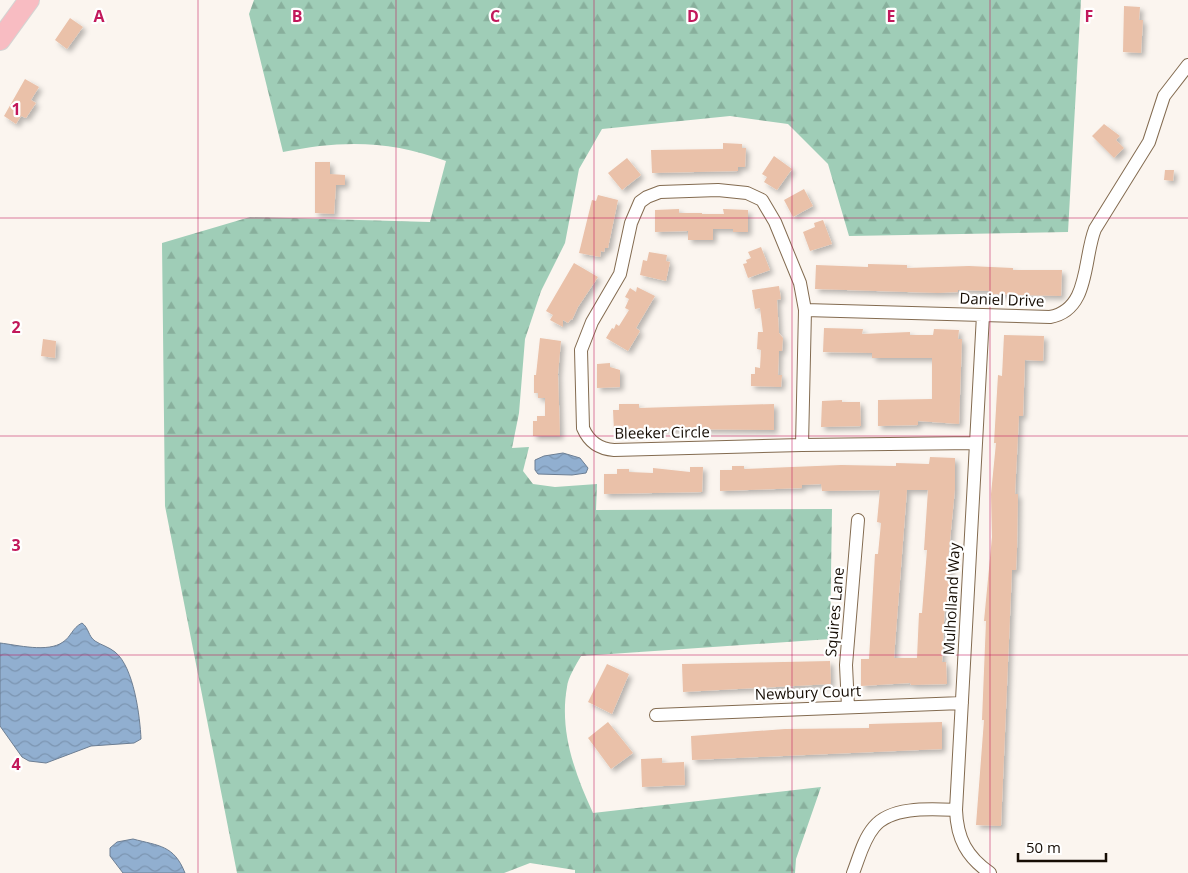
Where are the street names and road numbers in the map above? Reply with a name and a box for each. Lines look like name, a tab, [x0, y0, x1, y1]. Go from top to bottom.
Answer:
street label: Daniel Drive	[959, 288, 1045, 310]
street label: Bleeker Circle	[614, 421, 710, 443]
street label: Mulholland Way	[938, 542, 964, 656]
street label: Squires Lane	[820, 566, 848, 658]
street label: Newbury Court	[754, 680, 862, 704]

